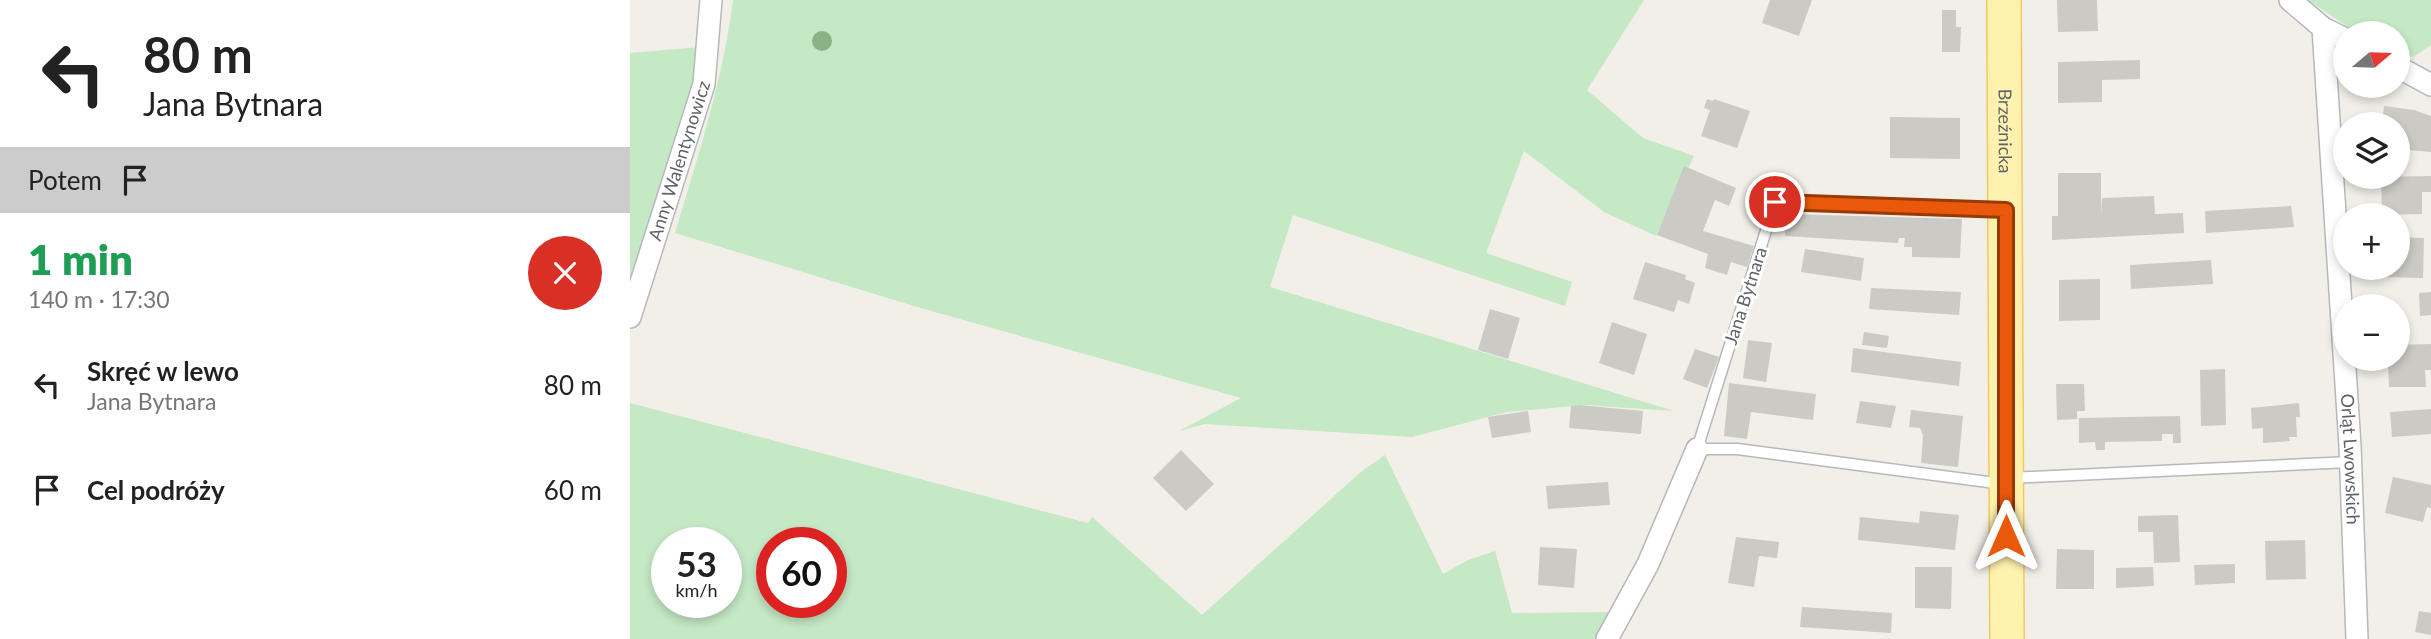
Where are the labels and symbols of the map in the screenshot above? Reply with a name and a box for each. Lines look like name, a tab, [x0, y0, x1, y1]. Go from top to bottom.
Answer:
north arrow	[2333, 21, 2410, 98]
street label: Anny Walentynowicz	[643, 78, 714, 243]
street label: Brzeźnicka	[1994, 89, 2017, 173]
pin	[1745, 172, 1805, 232]
street label: Jana Bytnara	[1719, 244, 1771, 347]
street label: Orląt Lwowskich	[2337, 393, 2365, 525]
position arrow	[1969, 499, 2043, 573]
speed limit sign: 60	[756, 527, 847, 618]

